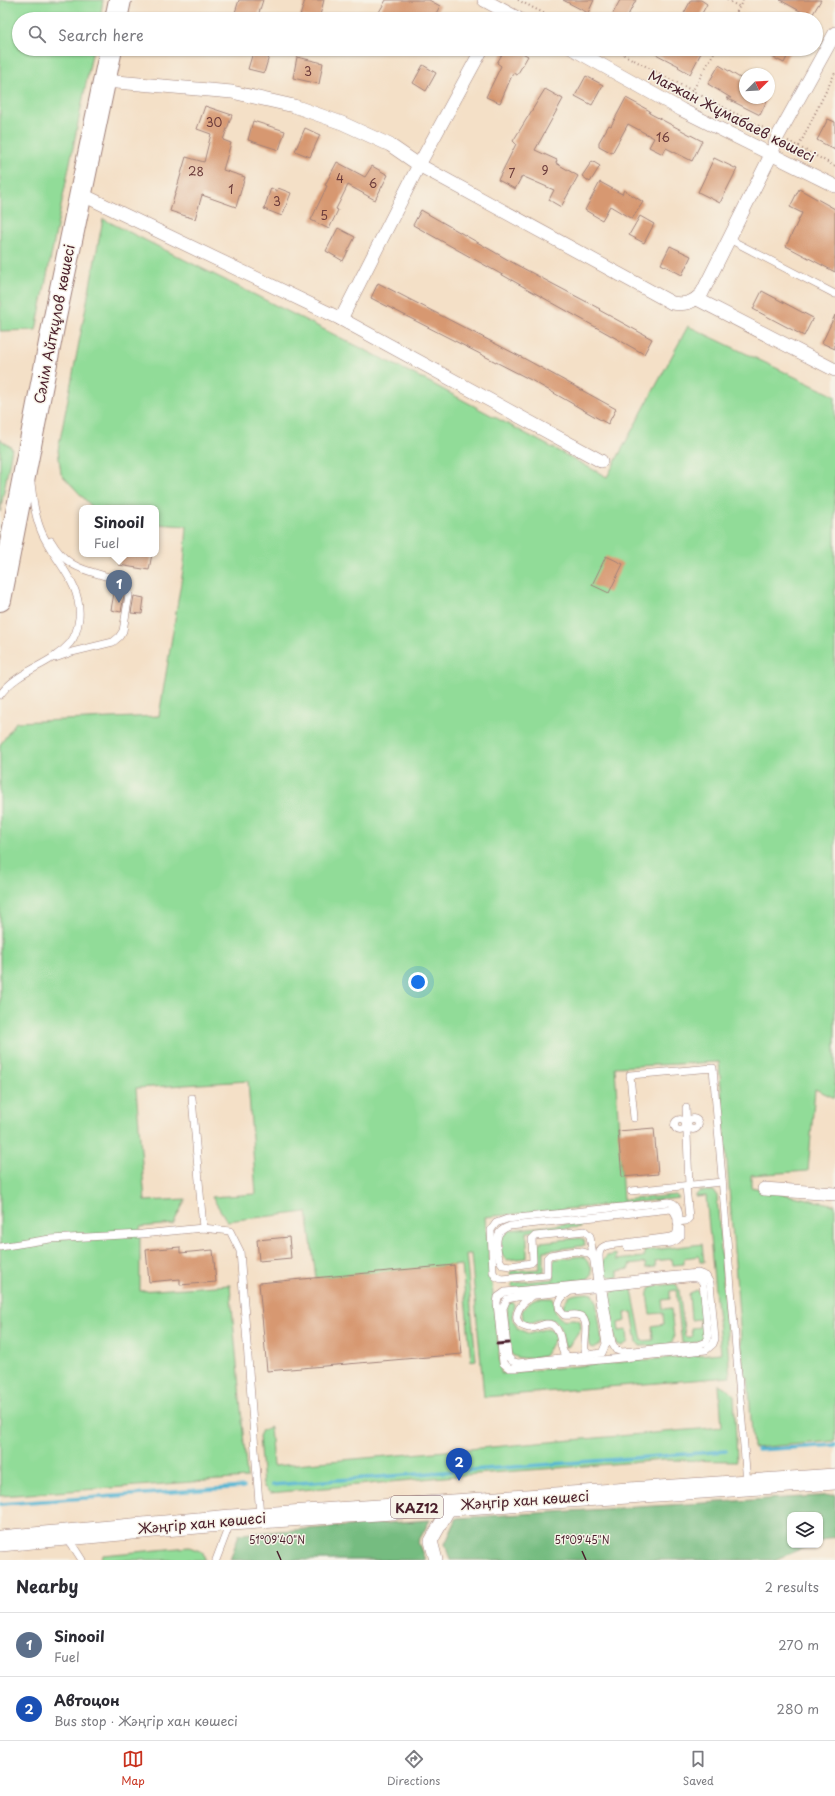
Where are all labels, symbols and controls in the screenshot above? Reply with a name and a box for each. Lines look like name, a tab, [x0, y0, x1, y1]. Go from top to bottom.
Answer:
search box	[12, 12, 823, 56]
icon: search	[26, 23, 48, 45]
text: Search here	[58, 23, 144, 46]
house number: 3	[304, 62, 312, 80]
street label: Мағжан Жұмабаев көшесі	[645, 65, 819, 167]
north arrow	[739, 68, 775, 104]
house number: 30	[206, 113, 223, 131]
house number: 16	[656, 128, 670, 146]
house number: 9	[541, 161, 549, 179]
house number: 28	[188, 162, 204, 180]
house number: 7	[509, 164, 516, 182]
house number: 4	[336, 169, 344, 187]
house number: 6	[369, 174, 377, 192]
house number: 1	[228, 180, 234, 198]
house number: 3	[273, 192, 281, 210]
house number: 5	[320, 206, 328, 224]
street label: Сәлім Айтқұлов көшесі	[28, 242, 80, 406]
popup	[79, 505, 159, 557]
text: Sinooil	[94, 510, 144, 533]
text: Fuel	[94, 533, 119, 552]
pin: 1	[106, 570, 132, 603]
your location	[408, 972, 428, 992]
pin: 2	[446, 1448, 472, 1481]
street label: Жәңгір хан көшесі	[459, 1485, 590, 1515]
road number: KAZ12	[391, 1496, 443, 1518]
street label: Жәңгір хан көшесі	[136, 1507, 267, 1539]
map controls	[787, 1512, 823, 1548]
button: layers	[787, 1512, 823, 1548]
text: 51°09'40"N	[249, 1532, 305, 1547]
text: 51°09'45"N	[554, 1532, 610, 1547]
text: Nearby	[16, 1573, 78, 1599]
text: 2 results	[765, 1577, 819, 1596]
text: Sinooil	[54, 1624, 104, 1647]
text: 1	[26, 1635, 32, 1654]
text: 270 m	[778, 1635, 819, 1654]
text: Fuel	[54, 1647, 80, 1666]
text: Автоцон	[54, 1688, 120, 1711]
text: 2	[24, 1699, 34, 1718]
text: 280 m	[777, 1699, 819, 1718]
text: Bus stop · Жәңгір хан көшесі	[54, 1711, 238, 1730]
tab: Map	[121, 1748, 145, 1789]
tab: Directions	[387, 1748, 440, 1789]
tab: Saved	[683, 1748, 714, 1789]

